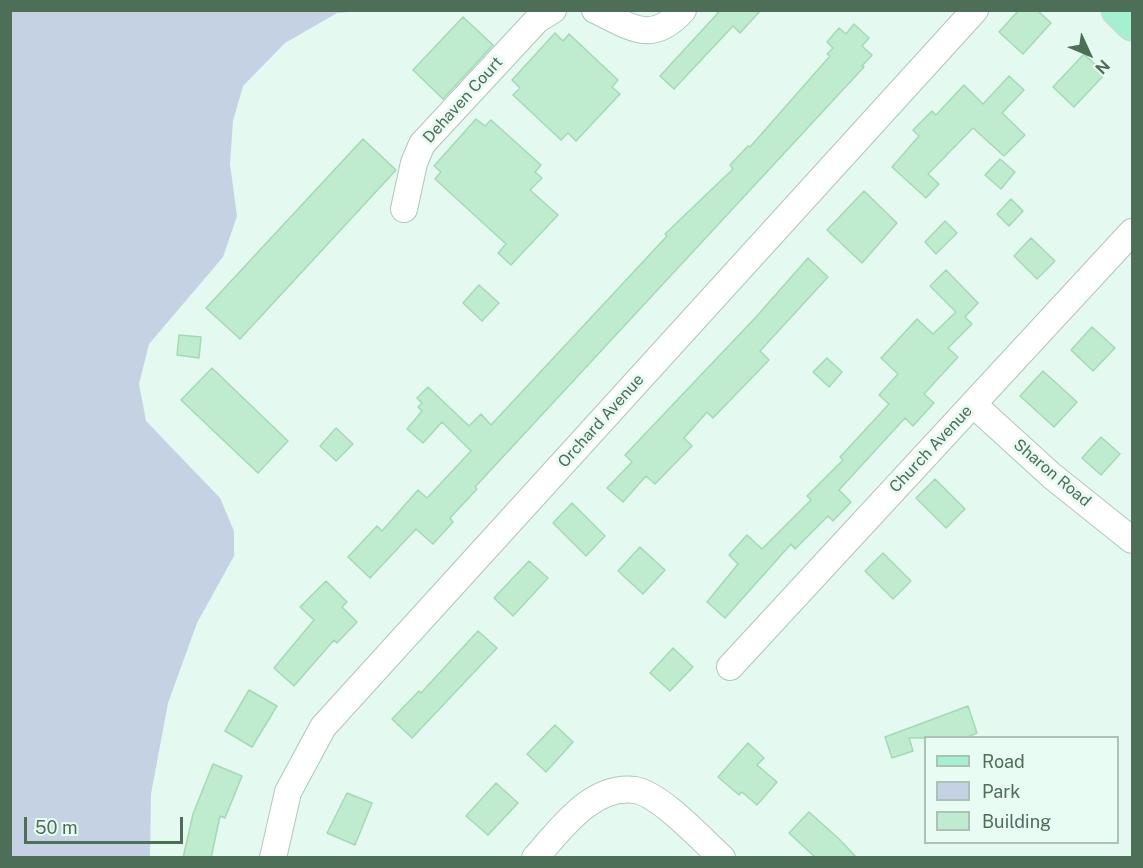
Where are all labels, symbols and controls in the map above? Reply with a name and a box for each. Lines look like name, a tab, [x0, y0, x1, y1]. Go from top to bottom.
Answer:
north arrow	[1059, 24, 1119, 84]
street label: Dehaven Court	[419, 53, 507, 147]
text: N	[1091, 56, 1113, 78]
street label: Orchard Avenue	[554, 370, 648, 472]
street label: Church Avenue	[886, 401, 976, 497]
street label: Sharon Road	[1009, 435, 1095, 511]
legend	[924, 736, 1119, 844]
text: Road	[982, 751, 1025, 772]
text: Park	[982, 781, 1020, 802]
scale bar	[27, 805, 186, 843]
text: Building	[982, 811, 1051, 832]
text: 50 m	[35, 817, 78, 838]

